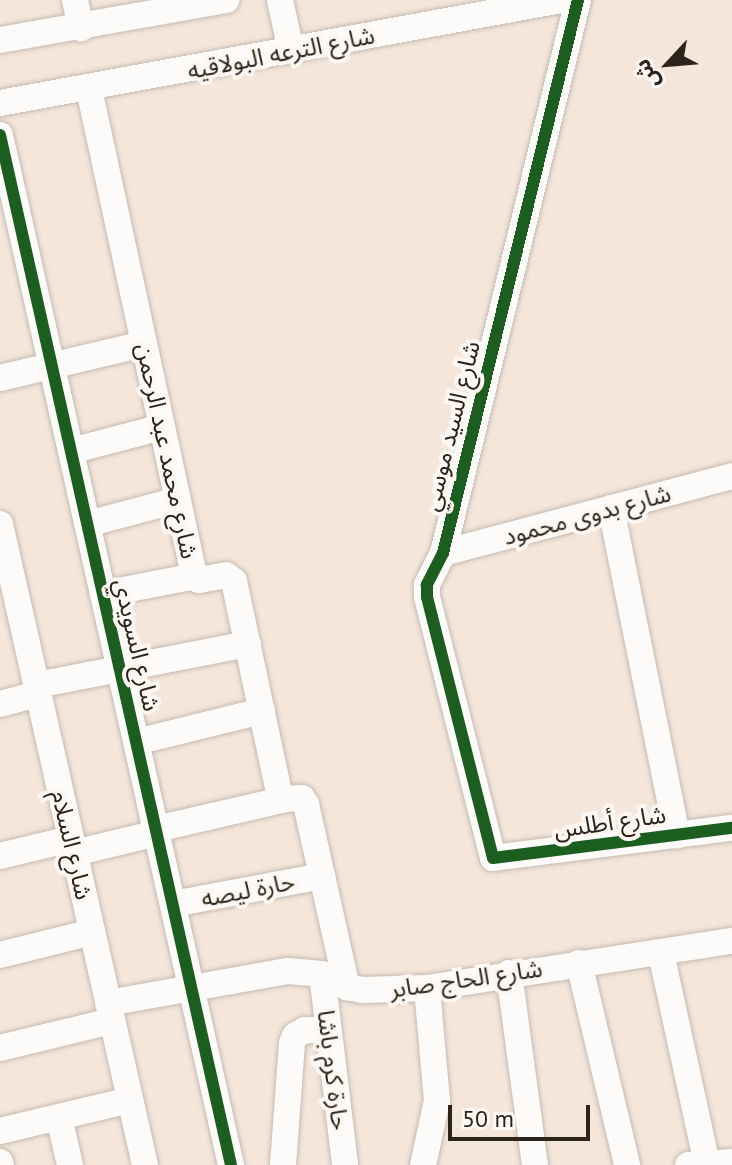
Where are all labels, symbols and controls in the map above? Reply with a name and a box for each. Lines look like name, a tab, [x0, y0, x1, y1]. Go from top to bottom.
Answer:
street label: شارع الترعه البولاقيه	[185, 21, 377, 85]
north arrow	[628, 24, 708, 104]
text: ش	[627, 55, 666, 94]
street label: شارع السيد موسي	[416, 338, 486, 514]
street label: شارع محمد عبد الرحمن	[130, 341, 204, 561]
street label: شارع بدوى محمود	[500, 479, 674, 551]
street label: شارع السويدي	[108, 576, 166, 714]
street label: شارع السلام	[45, 787, 99, 903]
street label: شارع أطلس	[552, 800, 668, 844]
street label: حارة ليصه	[199, 867, 297, 913]
street label: شارع الحاج صابر	[388, 954, 544, 1004]
street label: حارة كرم باشا	[311, 1008, 355, 1132]
scale bar	[452, 1089, 594, 1139]
text: 50 m	[462, 1103, 514, 1134]

